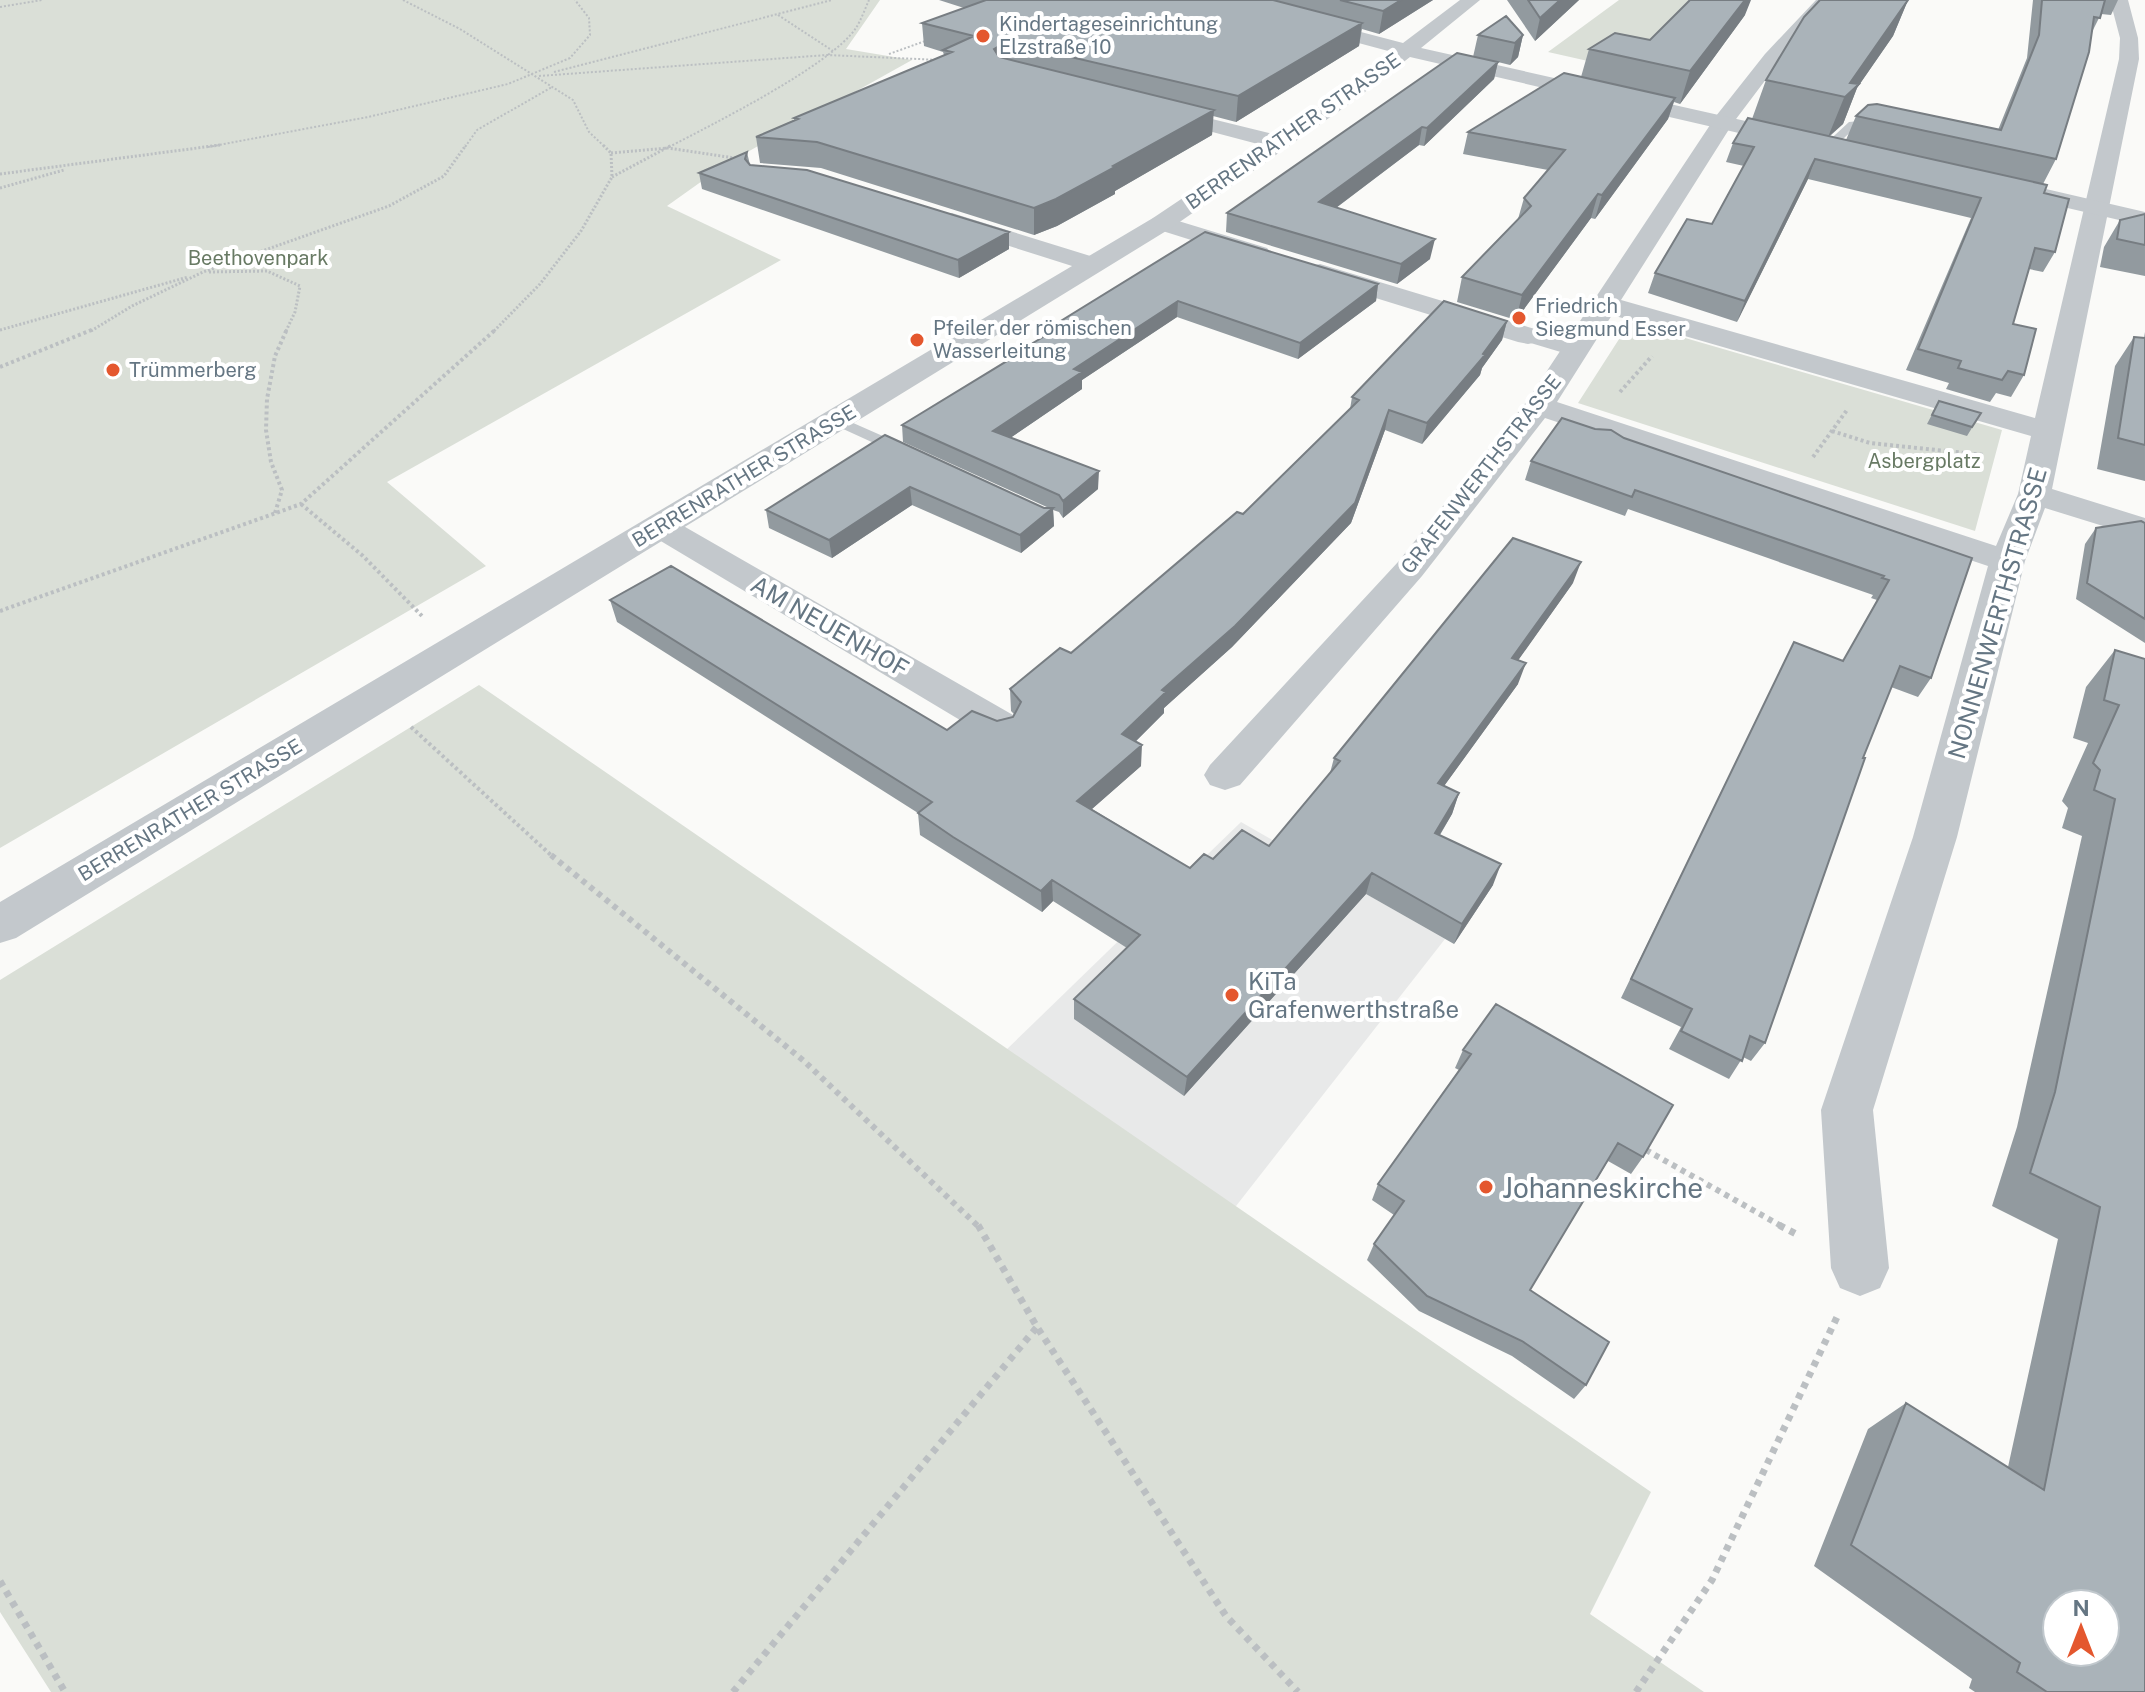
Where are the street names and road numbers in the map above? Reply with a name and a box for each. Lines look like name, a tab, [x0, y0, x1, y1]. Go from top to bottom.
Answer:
street label: BERRENRATHER STRASSE	[1181, 48, 1405, 214]
street label: GRAFENWERTHSTRASSE	[1396, 370, 1566, 578]
street label: BERRENRATHER STRASSE	[628, 400, 860, 552]
street label: NONNENWERTHSTRASSE	[1942, 464, 2052, 762]
street label: AM NEUENHOF	[746, 570, 914, 682]
street label: BERRENRATHER STRASSE	[74, 734, 306, 886]

